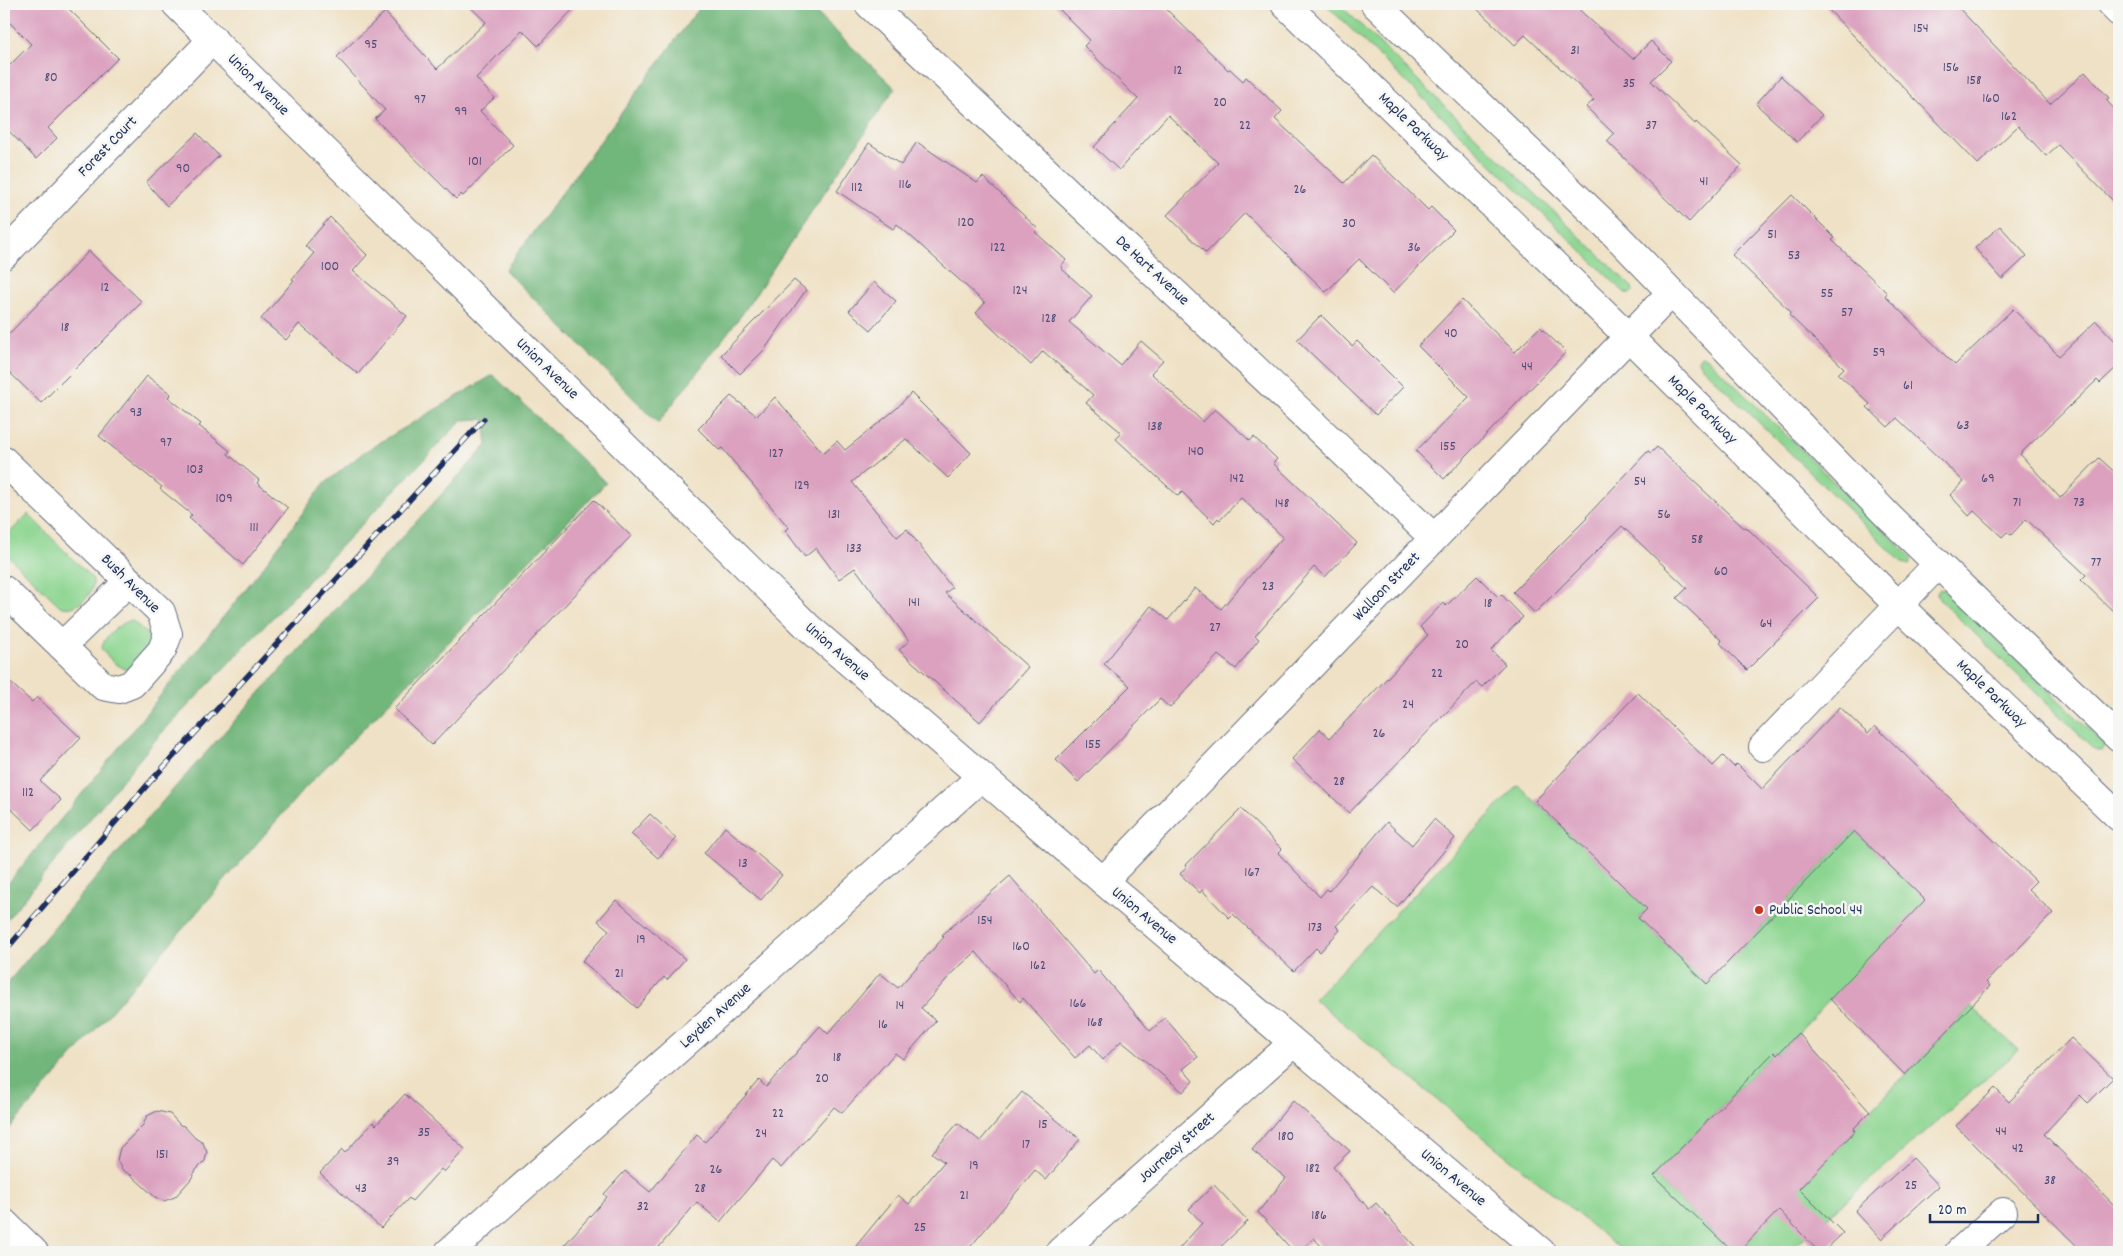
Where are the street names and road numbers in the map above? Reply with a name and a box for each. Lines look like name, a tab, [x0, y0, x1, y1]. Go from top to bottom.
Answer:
street label: Union Avenue	[222, 49, 294, 121]
street label: Maple Parkway	[1373, 87, 1454, 167]
street label: Forest Court	[73, 111, 143, 183]
street label: De Hart Avenue	[1110, 231, 1194, 311]
street label: Union Avenue	[510, 333, 584, 405]
street label: Maple Parkway	[1662, 370, 1742, 450]
street label: Walloon Street	[1348, 547, 1426, 627]
street label: Bush Avenue	[95, 549, 165, 619]
street label: Union Avenue	[799, 617, 875, 687]
street label: Maple Parkway	[1951, 654, 2032, 734]
street label: Union Avenue	[1106, 881, 1182, 951]
street label: Leyden Avenue	[675, 978, 757, 1054]
street label: Journeay Street	[1133, 1107, 1221, 1189]
street label: Union Avenue	[1415, 1143, 1491, 1213]

